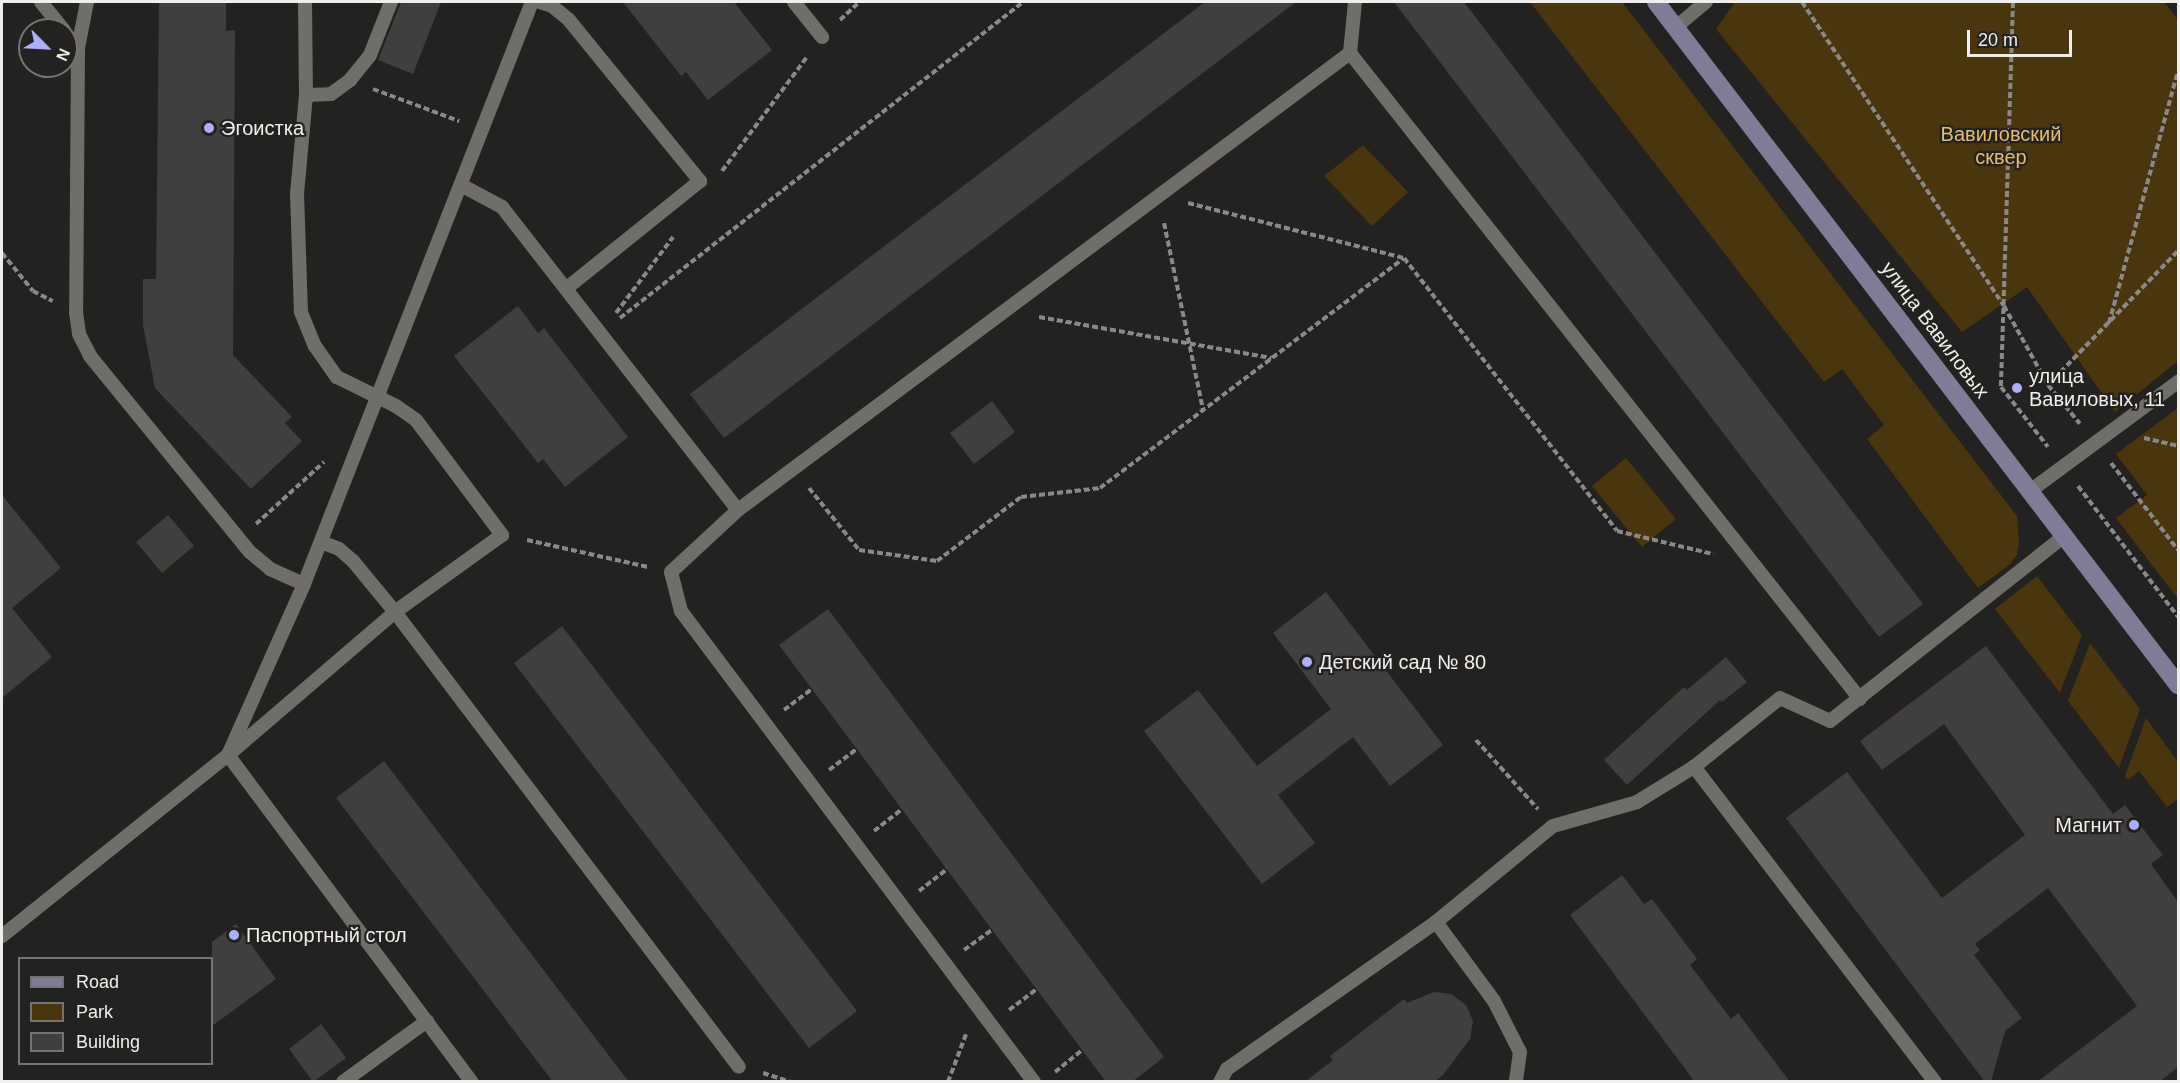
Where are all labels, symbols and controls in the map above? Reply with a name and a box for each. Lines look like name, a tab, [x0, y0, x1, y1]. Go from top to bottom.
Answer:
north arrow	[18, 18, 78, 78]
scale bar	[1970, 18, 2075, 56]
text: 20 m	[1978, 30, 2018, 50]
text: N	[53, 46, 73, 63]
place label: Эгоистка	[221, 116, 304, 140]
marker: Эгоистка	[202, 121, 216, 135]
park label: Вавиловский сквер	[1941, 122, 2061, 169]
street label: улица Вавиловых	[1876, 257, 1994, 403]
place label: улица Вавиловых, 11	[2029, 365, 2165, 412]
marker: улица Вавиловых, 11	[2010, 381, 2024, 395]
place label: Детский сад № 80	[1319, 650, 1486, 674]
marker: Детский сад № 80	[1300, 655, 1314, 669]
place label: Магнит	[2055, 813, 2122, 837]
marker: Магнит	[2127, 818, 2141, 832]
place label: Паспортный стол	[246, 923, 407, 947]
marker: Паспортный стол	[227, 928, 241, 942]
legend	[18, 957, 213, 1065]
text: Road	[76, 972, 119, 992]
text: Park	[76, 1002, 113, 1022]
text: Building	[76, 1032, 140, 1052]

